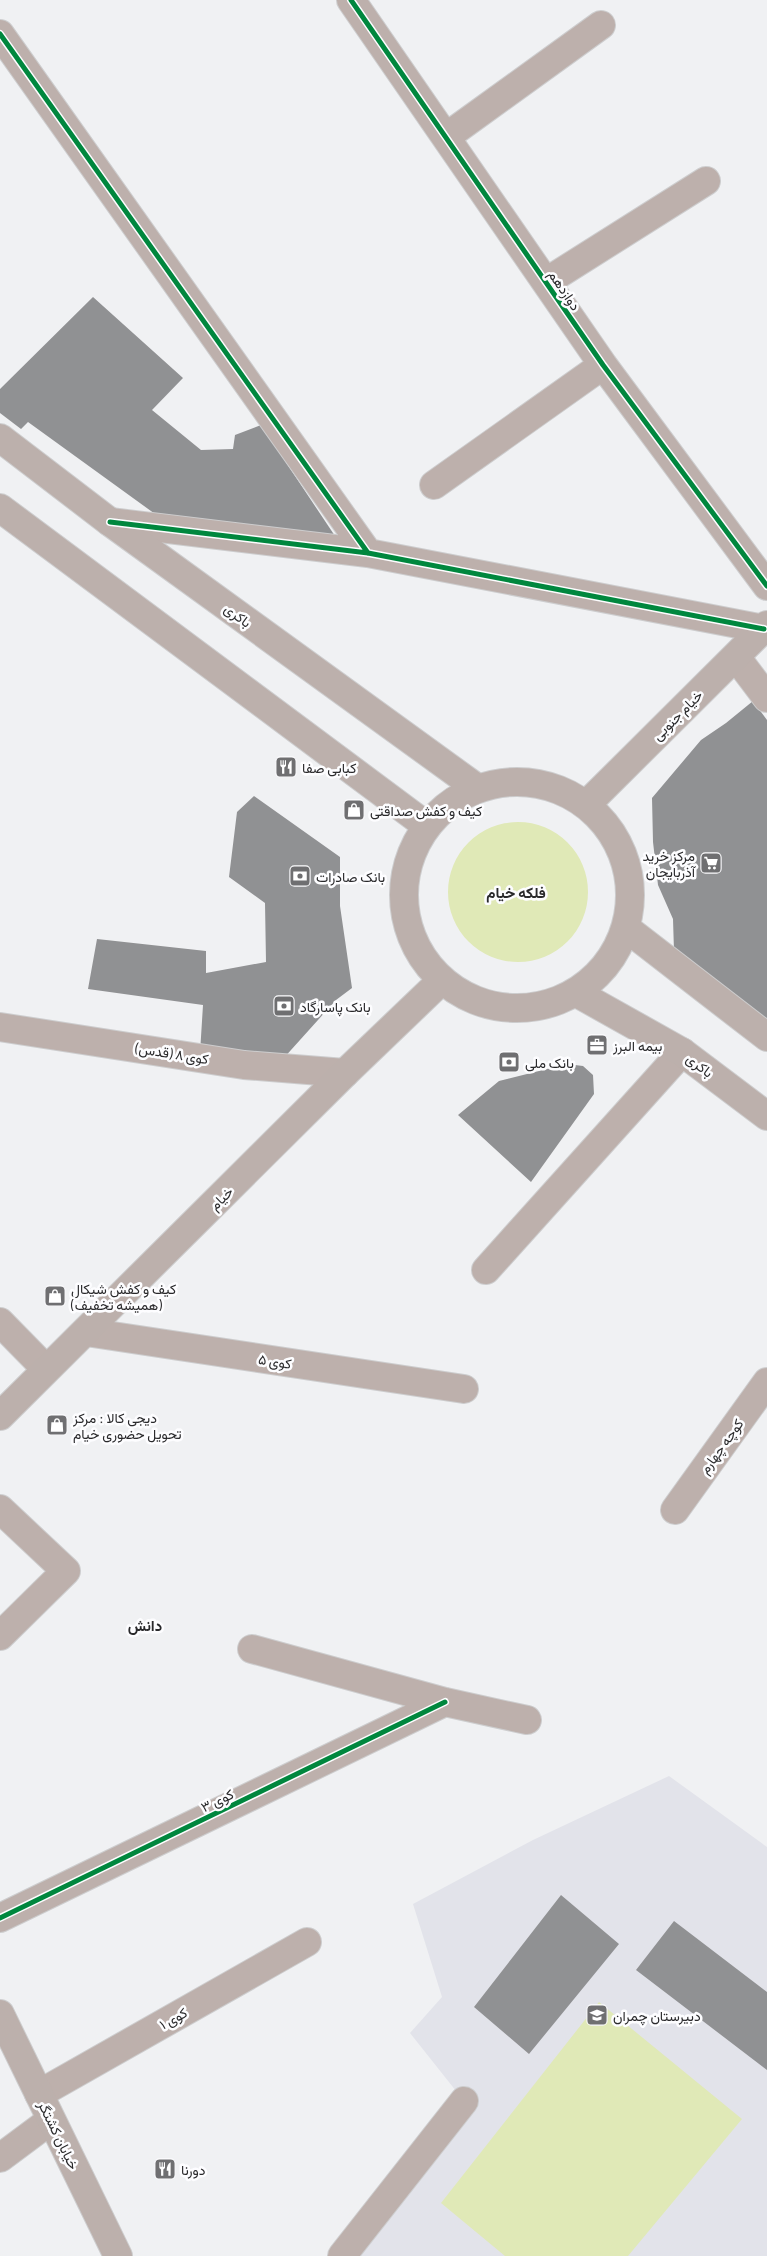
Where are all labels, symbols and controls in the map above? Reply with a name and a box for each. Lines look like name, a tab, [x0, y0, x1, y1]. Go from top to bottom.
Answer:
street label: دوازدهم	[544, 267, 585, 314]
street label: باکری	[221, 600, 255, 631]
street label: خیام جنوبی	[648, 686, 706, 744]
restaurant icon: کبابی صفا	[274, 755, 298, 779]
place label: کبابی صفا	[302, 759, 356, 777]
shop icon: کیف و کفش صداقتی	[342, 798, 366, 822]
place label: کیف و کفش صداقتی	[370, 802, 482, 820]
place label: مرکز خرید آذربایجان	[642, 847, 697, 881]
supermarket icon: مرکز خرید آذربایجان	[699, 851, 723, 875]
bank icon: بانک صادرات	[288, 864, 312, 888]
place label: بانک صادرات	[316, 868, 385, 886]
district label: فلکه خیام	[486, 883, 546, 903]
bank icon: بانک پاسارگاد	[272, 994, 296, 1018]
place label: بانک پاسارگاد	[300, 998, 371, 1017]
office icon: بیمه البرز	[585, 1033, 609, 1057]
place label: بیمه البرز	[612, 1037, 662, 1055]
street label: کوی ۸ (قدس)	[133, 1039, 210, 1068]
street label: باکری	[683, 1049, 717, 1081]
bank icon: بانک ملی	[497, 1050, 521, 1074]
place label: بانک ملی	[525, 1054, 574, 1072]
street label: خیام	[206, 1183, 237, 1214]
place label: کیف و کفش شیکال (همیشه تخفیف)	[70, 1280, 176, 1313]
shop icon: کیف و کفش شیکال (همیشه تخفیف)	[43, 1284, 67, 1308]
street label: کوی ۵	[257, 1350, 293, 1373]
place label: دیجی کالا : مرکز تحویل حضوری خیام	[72, 1409, 182, 1443]
shop icon: دیجی کالا : مرکز تحویل حضوری خیام	[45, 1413, 69, 1437]
street label: کوچه چهارم	[695, 1415, 748, 1478]
district label: دانش	[128, 1616, 162, 1635]
street label: کوی ۳	[198, 1785, 237, 1816]
street label: کوی ۱	[156, 2003, 190, 2033]
school or university icon: دبیرستان چمران	[585, 2003, 609, 2027]
place label: دبیرستان چمران	[613, 2007, 701, 2026]
street label: خیابان کشتگر	[34, 2097, 83, 2172]
restaurant icon: دورنا	[153, 2157, 177, 2181]
place label: دورنا	[181, 2161, 206, 2179]

